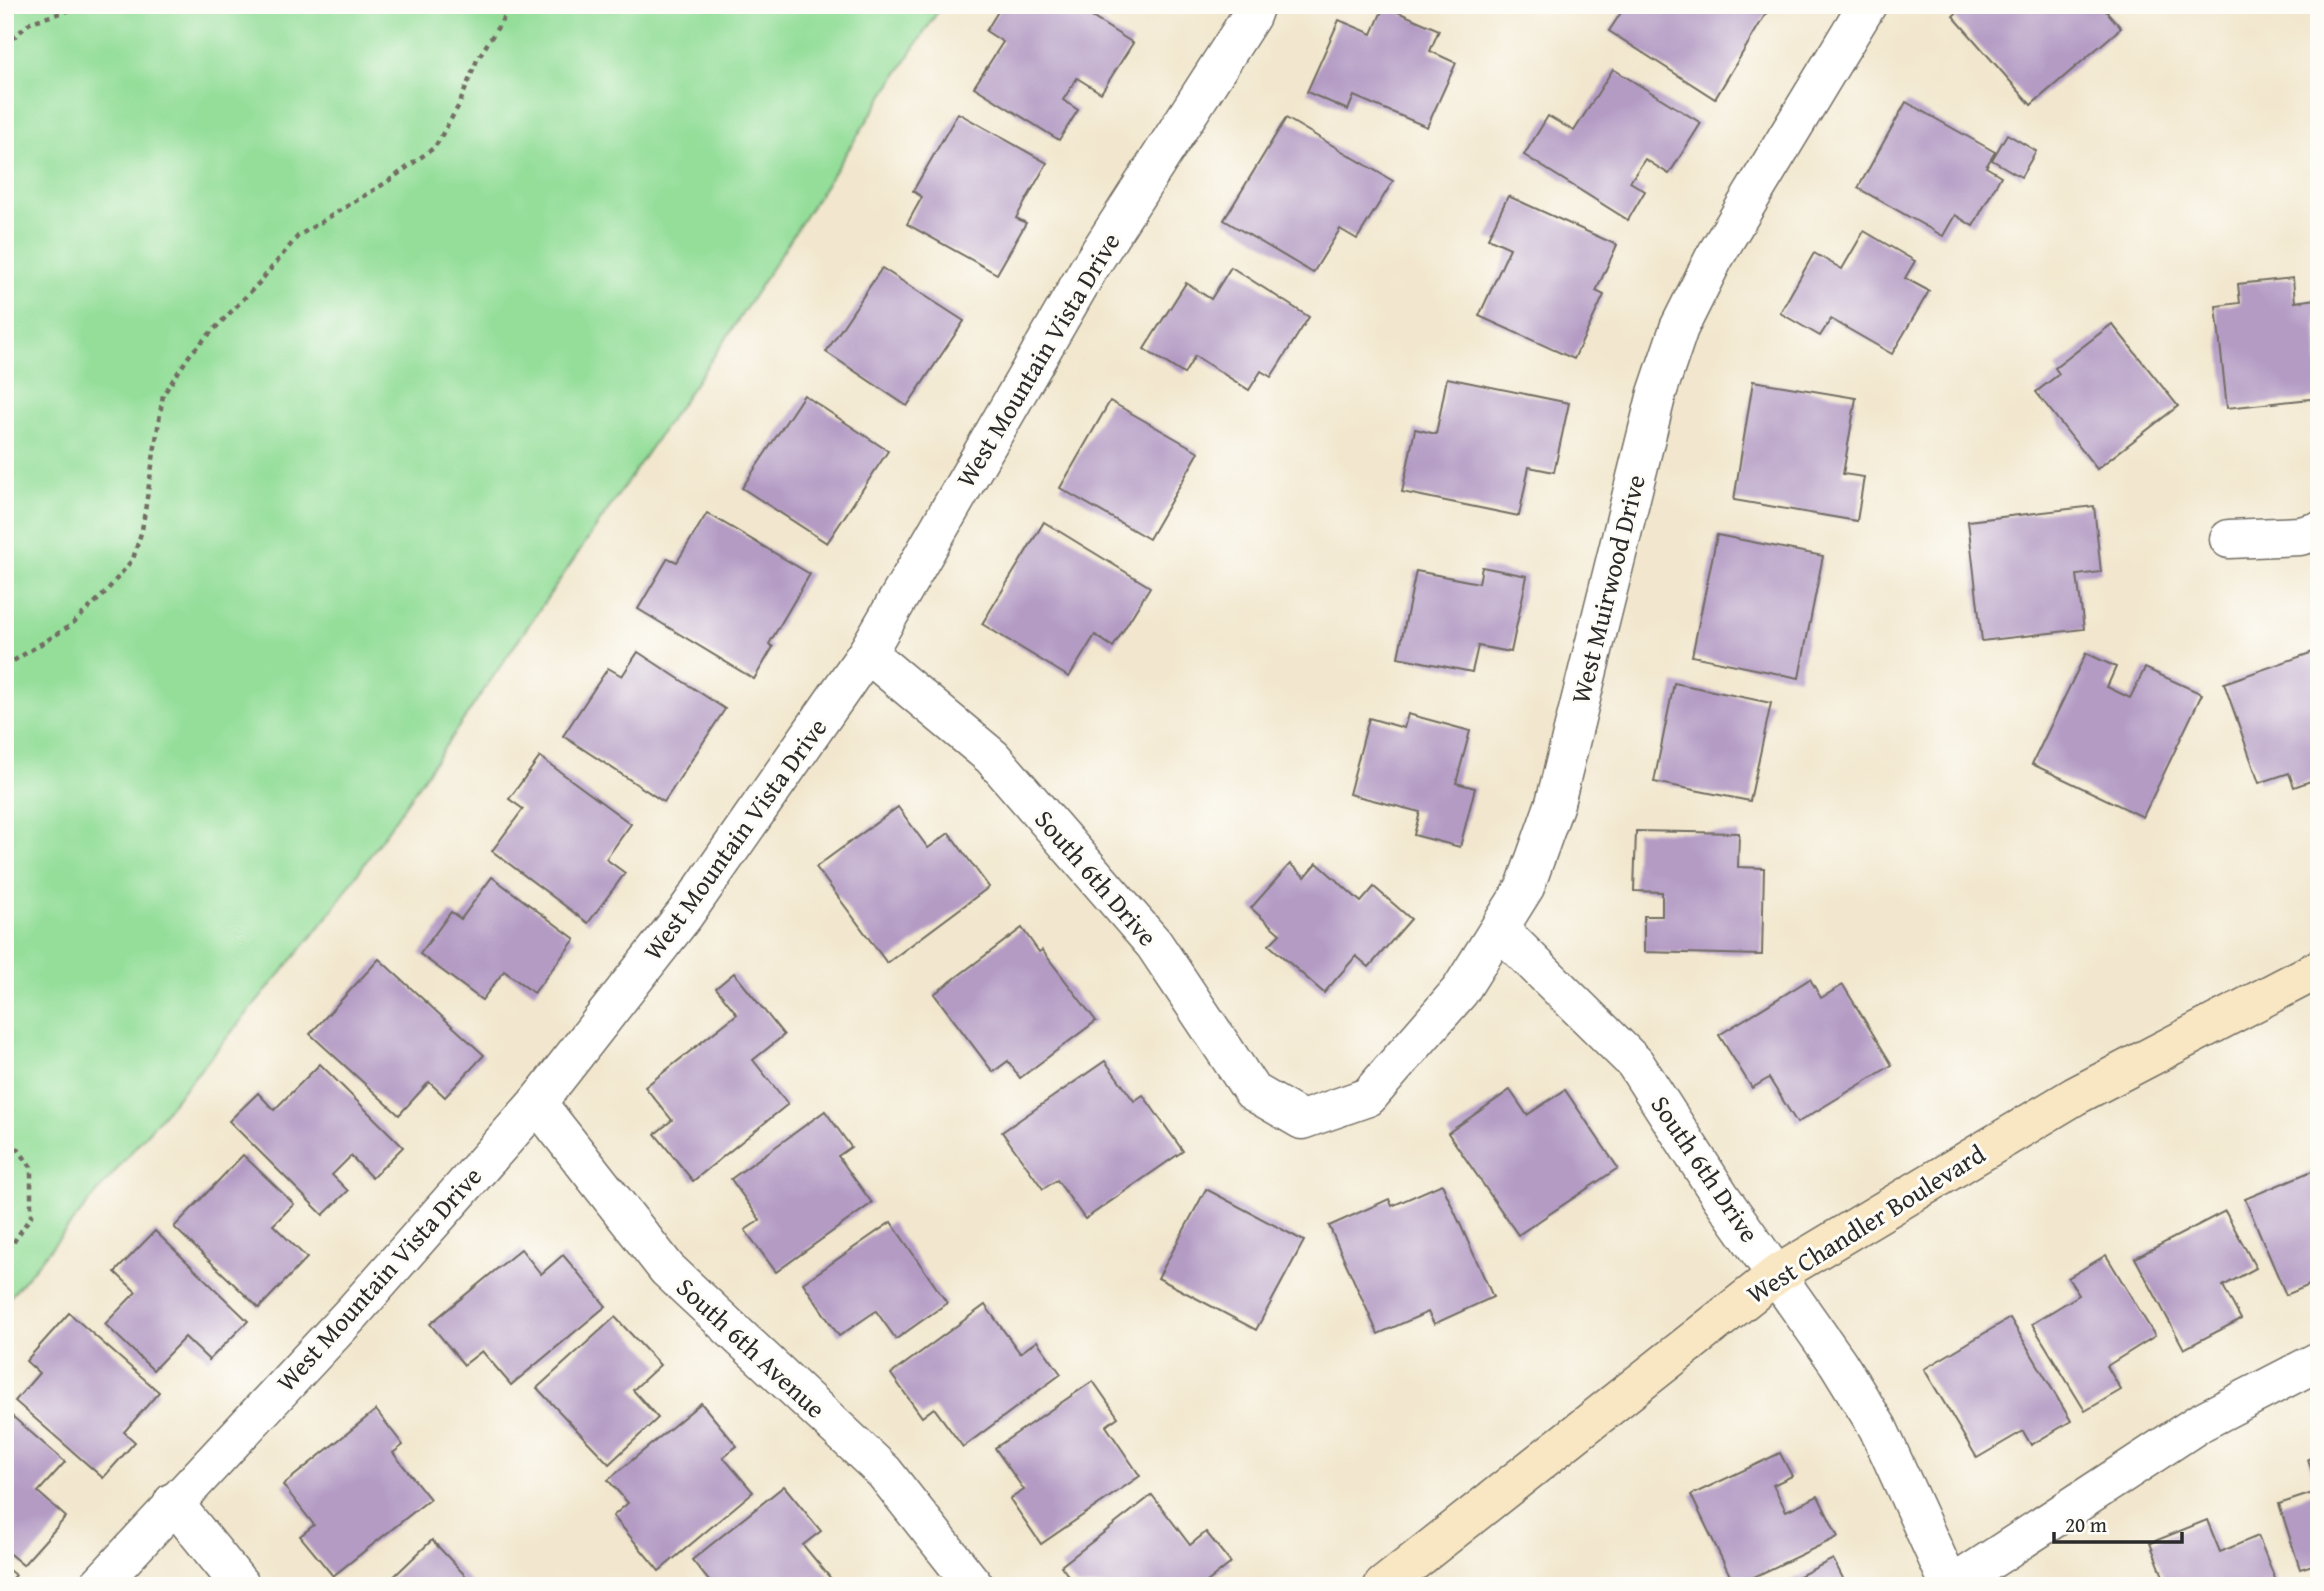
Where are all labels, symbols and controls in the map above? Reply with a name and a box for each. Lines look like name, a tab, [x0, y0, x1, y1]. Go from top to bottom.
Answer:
street label: West Mountain Vista Drive	[946, 225, 1129, 495]
street label: West Muirwood Drive	[1560, 470, 1655, 707]
street label: West Mountain Vista Drive	[633, 710, 836, 968]
street label: South 6th Drive	[1026, 801, 1167, 955]
street label: South 6th Drive	[1642, 1087, 1769, 1250]
street label: West Chandler Boulevard	[1739, 1134, 1993, 1313]
street label: West Mountain Vista Drive	[267, 1157, 490, 1400]
street label: South 6th Avenue	[668, 1268, 835, 1427]
scale bar	[2054, 1500, 2182, 1544]
text: 20 m	[2065, 1509, 2107, 1540]

